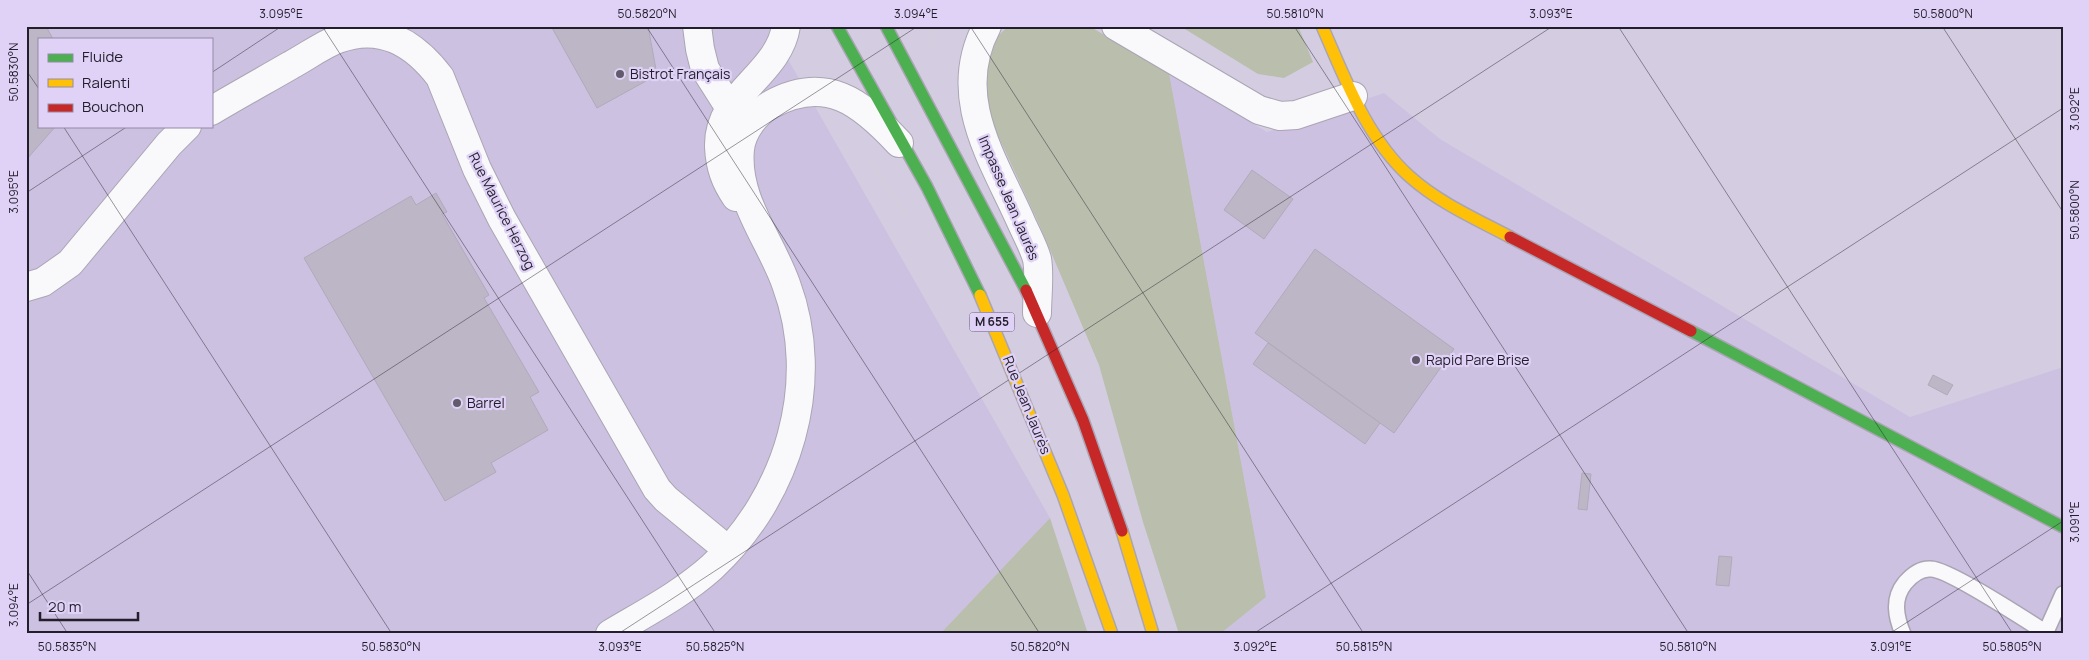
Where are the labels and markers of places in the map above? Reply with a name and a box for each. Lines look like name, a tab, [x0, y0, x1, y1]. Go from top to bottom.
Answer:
place label: Bistrot Français	[630, 64, 730, 83]
marker: Bistrot Français	[614, 68, 626, 80]
place label: Rapid Pare Brise	[1426, 350, 1529, 369]
marker: Rapid Pare Brise	[1410, 354, 1422, 366]
place label: Barrel	[467, 393, 505, 412]
marker: Barrel	[451, 397, 463, 409]

